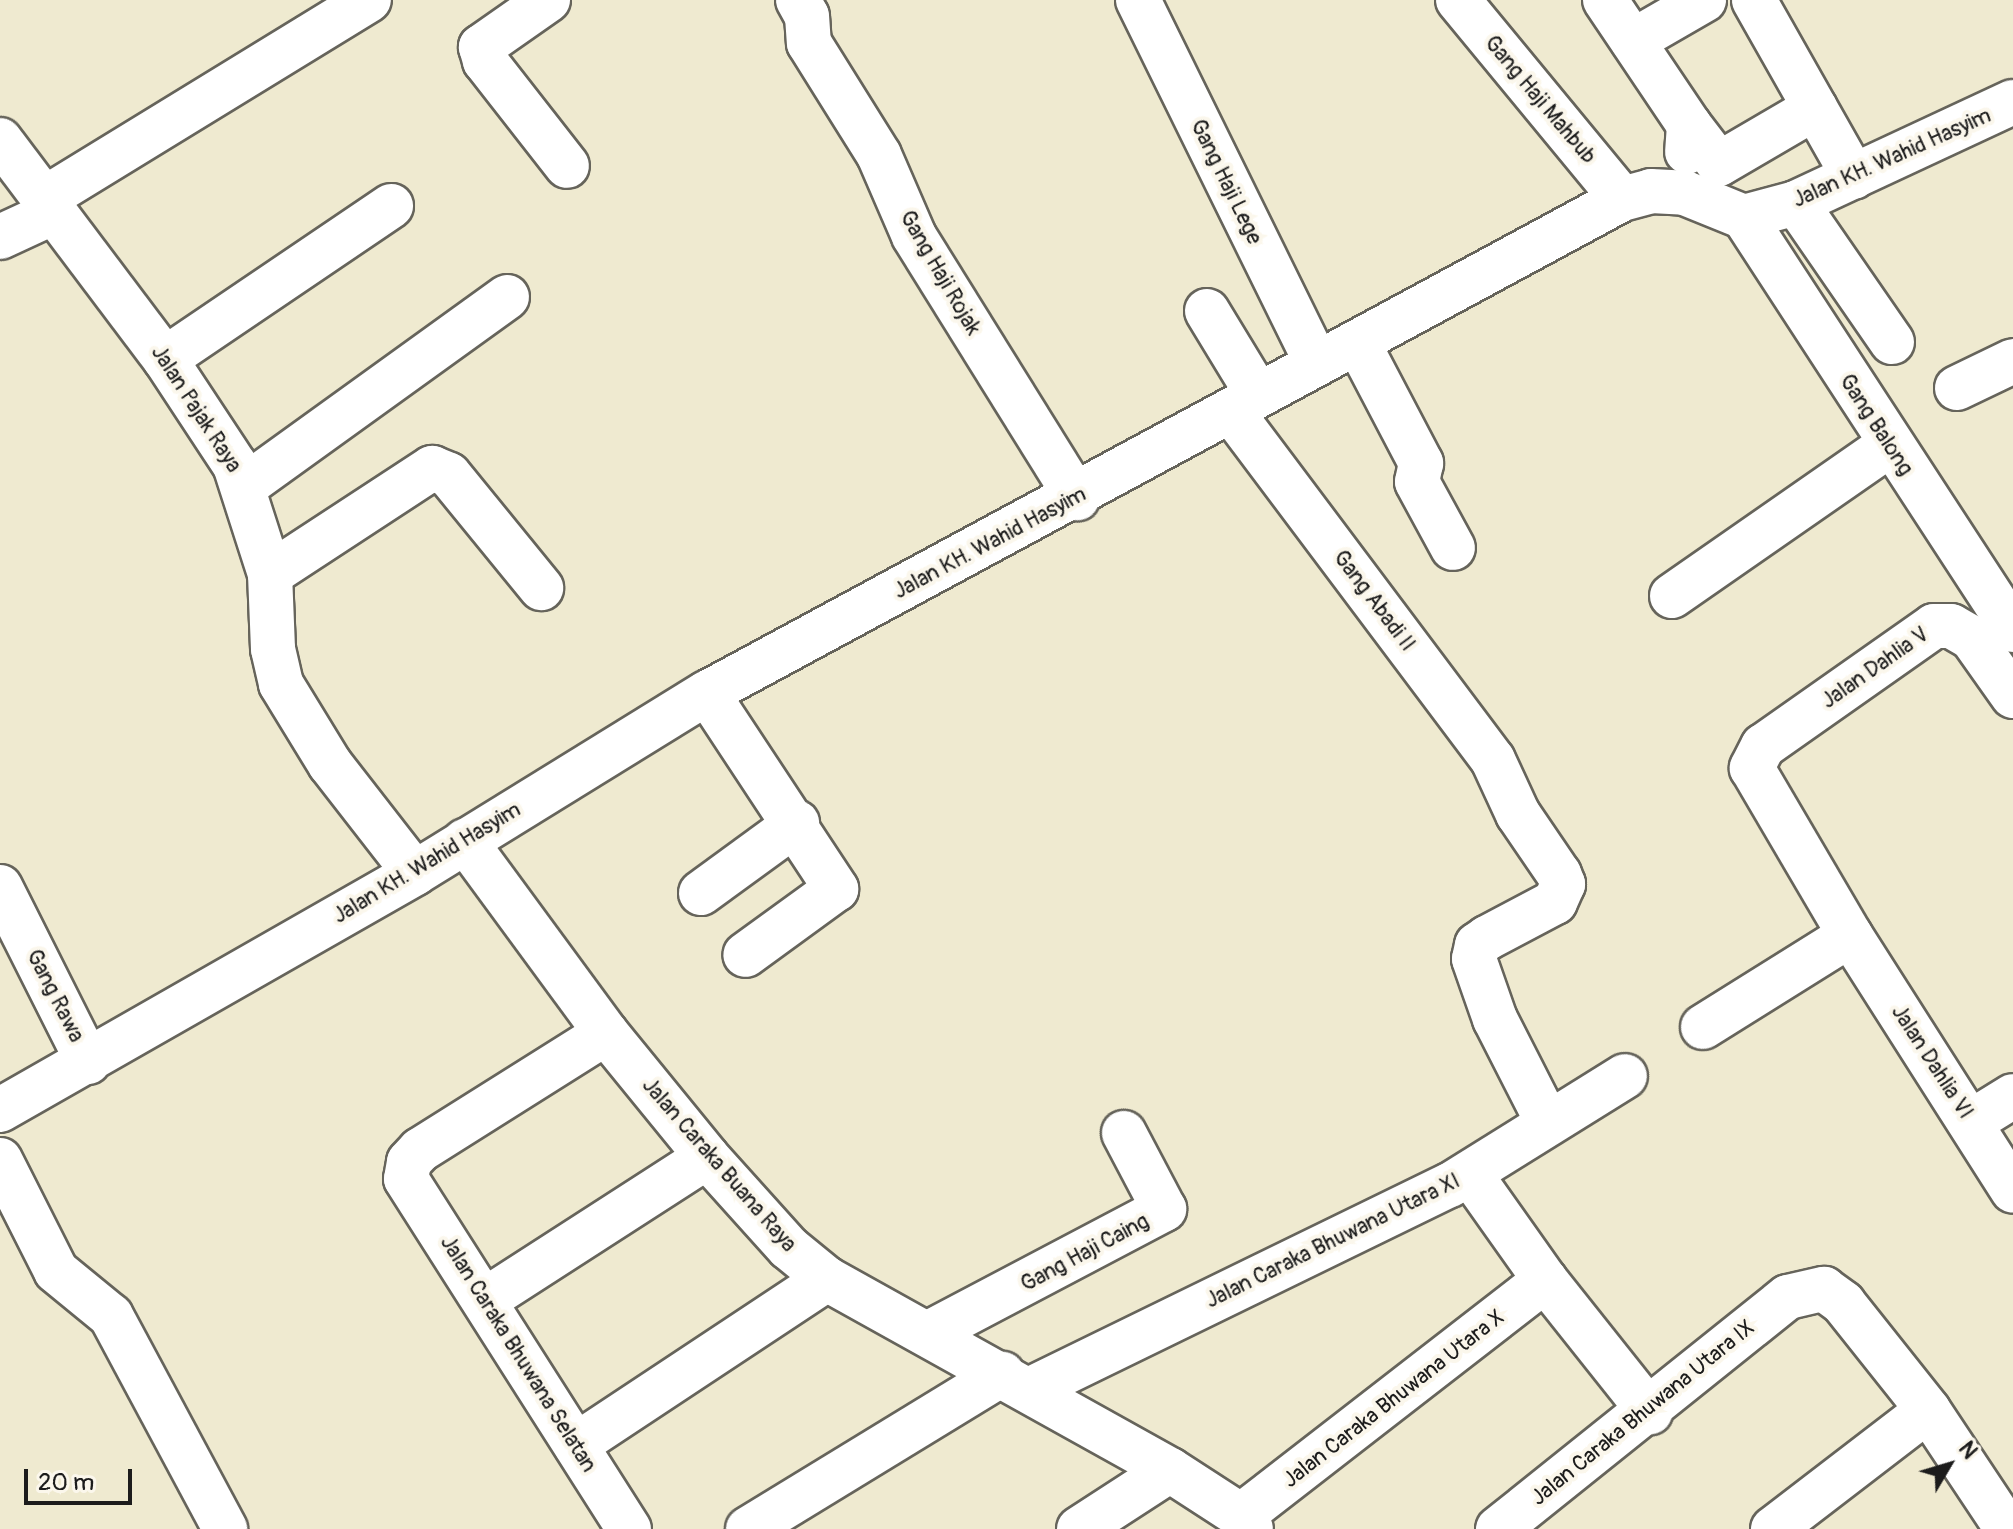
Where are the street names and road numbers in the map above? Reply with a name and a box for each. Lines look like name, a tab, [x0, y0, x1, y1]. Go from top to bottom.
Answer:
street label: Gang Haji Mahbub	[1479, 30, 1601, 170]
street label: Jalan KH. Wahid Hasyim	[1789, 102, 1995, 214]
street label: Gang Haji Lege	[1184, 115, 1268, 249]
street label: Gang Haji Rojak	[894, 206, 986, 340]
street label: Jalan Pajak Raya	[145, 341, 247, 477]
street label: Gang Balong	[1833, 369, 1919, 481]
street label: Jalan KH. Wahid Hasyim	[889, 481, 1091, 605]
street label: Gang Abadi II	[1327, 545, 1421, 657]
street label: Jalan Dahlia V	[1816, 621, 1934, 715]
street label: Jalan KH. Wahid Hasyim	[328, 797, 526, 929]
street label: Gang Rawa	[20, 945, 90, 1047]
street label: Jalan Dahlia VI	[1885, 1000, 1979, 1124]
street label: Jalan Caraka Buana Raya	[636, 1073, 802, 1257]
street label: Jalan Caraka Bhuwana Utara XI	[1201, 1168, 1465, 1314]
street label: Gang Haji Caing	[1016, 1208, 1154, 1298]
street label: Jalan Caraka Bhuwana Selatan	[434, 1231, 602, 1477]
street label: Jalan Caraka Bhuwana Utara X	[1278, 1304, 1510, 1494]
street label: Jalan Caraka Bhuwana Utara IX	[1526, 1315, 1760, 1511]

